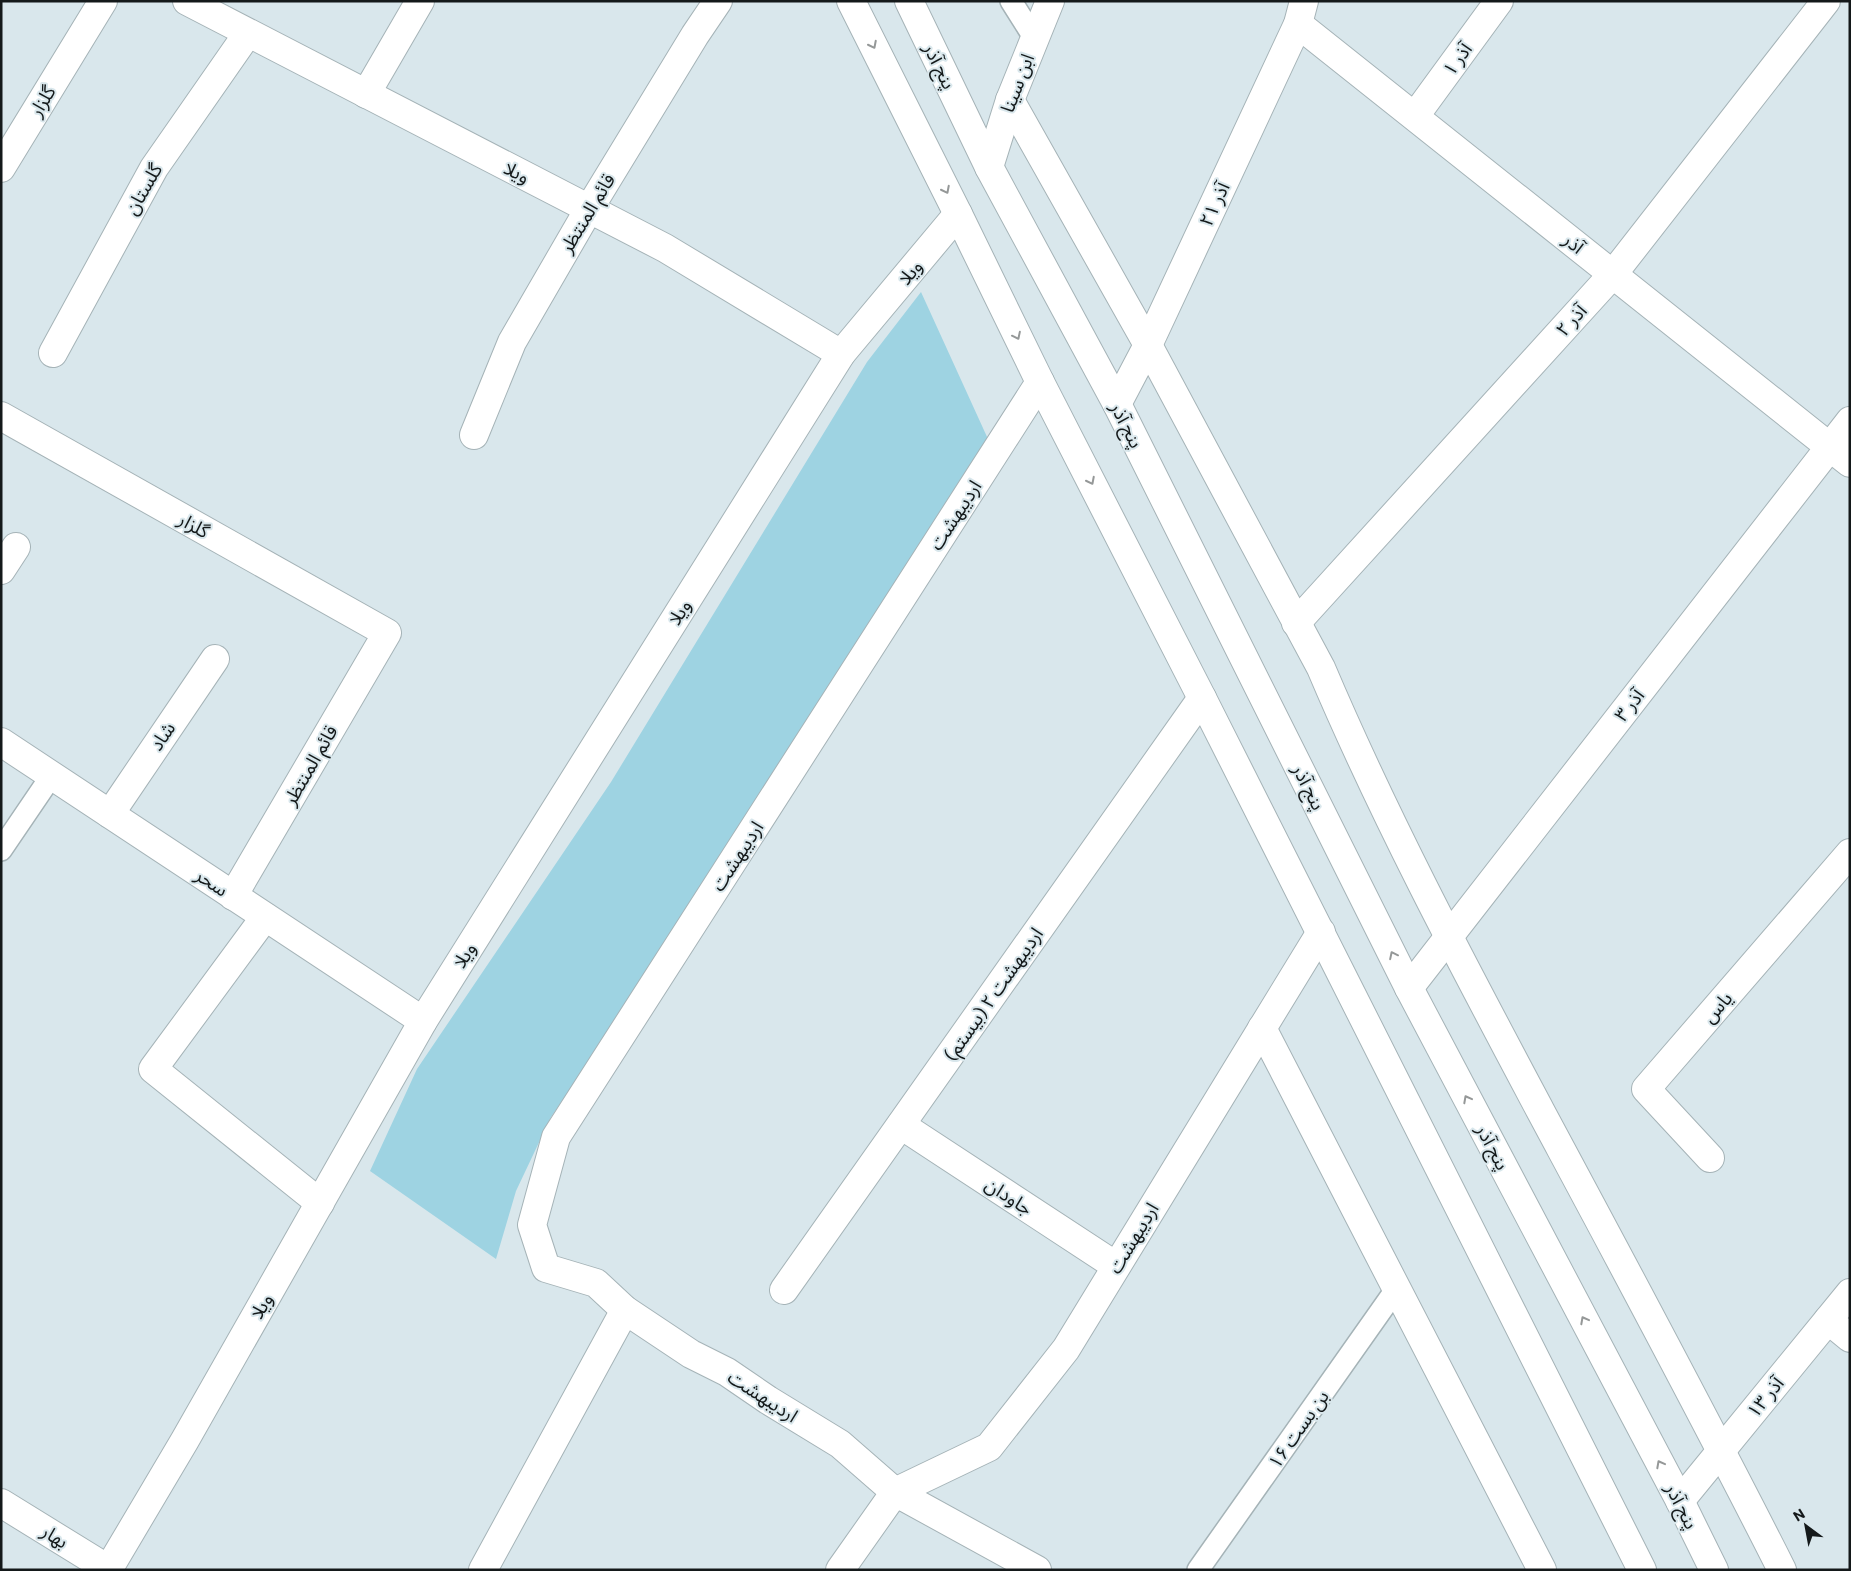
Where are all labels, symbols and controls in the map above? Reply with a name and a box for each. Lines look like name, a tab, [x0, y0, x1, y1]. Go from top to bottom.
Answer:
street label: آذر ۱	[1437, 37, 1478, 80]
street label: پنج آذر	[915, 38, 961, 94]
one-way arrow	[867, 40, 877, 49]
street label: ابن سینا	[995, 50, 1039, 116]
street label: گلزار	[23, 80, 61, 122]
street label: ویلا	[500, 156, 534, 188]
street label: گلستان	[119, 158, 167, 218]
street label: قائم المنتظر	[553, 169, 623, 260]
street label: آذر ۲۱	[1193, 177, 1235, 230]
one-way arrow	[940, 185, 950, 194]
street label: آذر	[1558, 227, 1591, 260]
street label: ویلا	[893, 254, 927, 290]
street label: آذر ۲	[1550, 298, 1593, 341]
one-way arrow	[1011, 331, 1022, 340]
street label: پنج آذر	[1102, 397, 1149, 453]
street label: اردیبهشت	[923, 475, 987, 555]
one-way arrow	[1085, 476, 1095, 485]
street label: گلزار	[173, 506, 215, 544]
street label: ویلا	[662, 595, 696, 629]
street label: آذر ۳	[1609, 683, 1650, 726]
street label: شاد	[144, 717, 179, 754]
street label: قائم المنتظر	[277, 721, 345, 812]
street label: پنج آذر	[1284, 759, 1331, 815]
street label: اردیبهشت	[705, 816, 769, 896]
street label: سحر	[190, 862, 233, 902]
street label: اردیبهشت ۲ (بیستم)	[938, 923, 1050, 1067]
street label: ویلا	[447, 938, 481, 972]
one-way arrow	[1388, 951, 1399, 960]
street label: یاس	[1697, 986, 1737, 1028]
one-way arrow	[1464, 1095, 1474, 1104]
street label: پنج آذر	[1468, 1119, 1515, 1176]
street label: جاودان	[981, 1172, 1037, 1220]
street label: اردیبهشت	[1102, 1198, 1164, 1278]
street label: ویلا	[244, 1289, 278, 1323]
one-way arrow	[1580, 1316, 1590, 1325]
street label: اردیبهشت	[723, 1364, 803, 1428]
street label: ۱۳ آذر	[1741, 1370, 1790, 1422]
street label: بن بست ۱۶	[1262, 1385, 1334, 1473]
one-way arrow	[1656, 1460, 1666, 1469]
street label: پنج آذر	[1657, 1478, 1704, 1534]
north arrow	[1781, 1501, 1831, 1551]
text: N	[1790, 1505, 1808, 1525]
street label: بهار	[36, 1518, 73, 1553]

